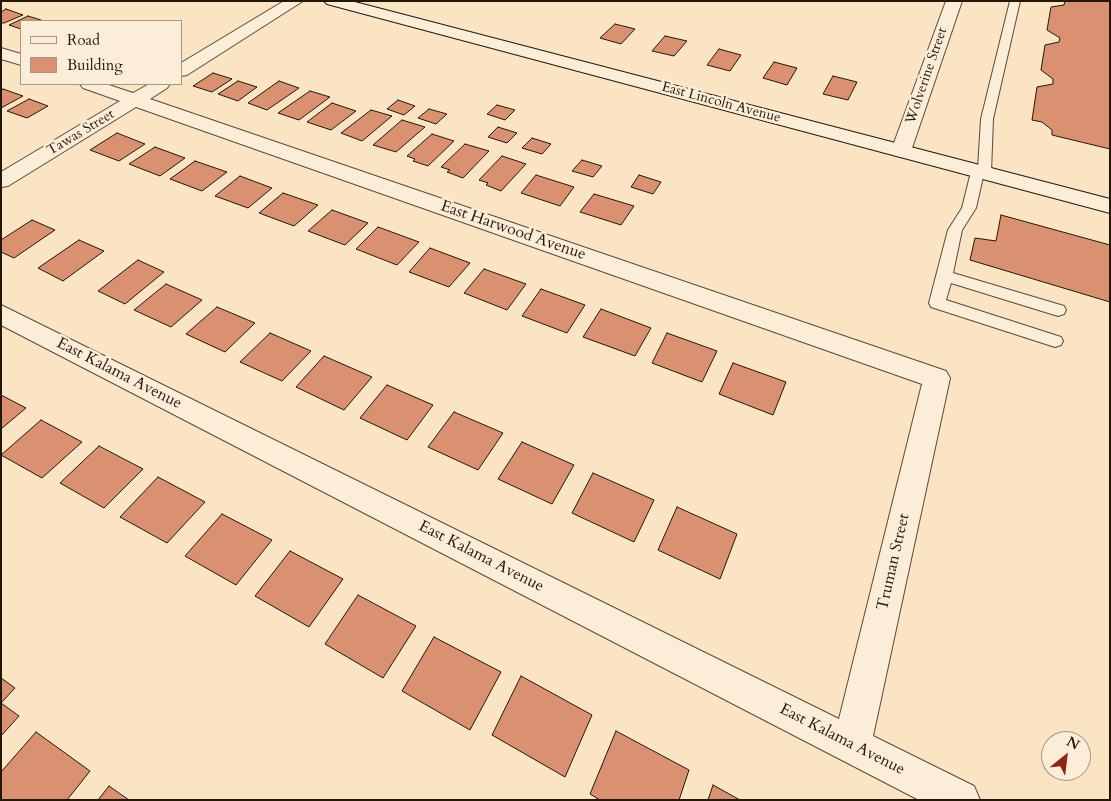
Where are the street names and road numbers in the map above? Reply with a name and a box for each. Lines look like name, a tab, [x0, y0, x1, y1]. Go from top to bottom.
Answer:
street label: Wolverine Street	[903, 26, 951, 126]
street label: East Lincoln Avenue	[660, 79, 782, 127]
street label: Tawas Street	[44, 106, 118, 160]
street label: East Harwood Avenue	[438, 197, 588, 265]
street label: East Kalama Avenue	[53, 334, 185, 414]
street label: Truman Street	[874, 512, 914, 612]
street label: East Kalama Avenue	[415, 517, 547, 597]
street label: East Kalama Avenue	[776, 700, 908, 780]

